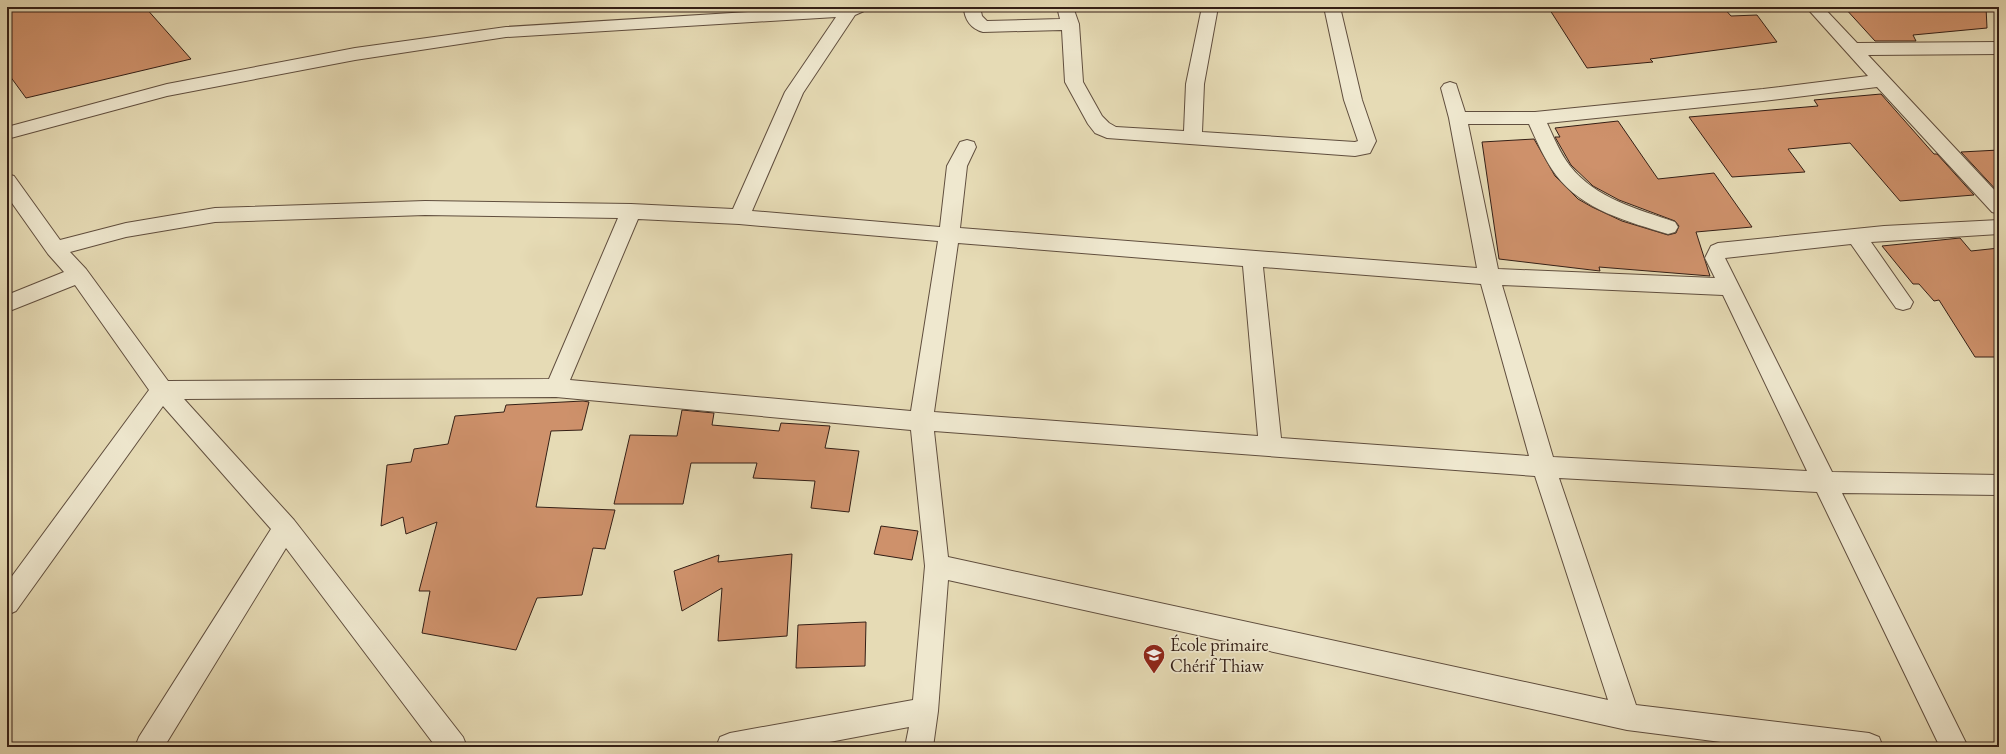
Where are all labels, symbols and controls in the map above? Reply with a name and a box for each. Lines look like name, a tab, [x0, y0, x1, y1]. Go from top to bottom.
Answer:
place label: École primaire Chérif Thiaw	[1170, 633, 1269, 677]
school or university icon: École primaire Chérif Thiaw	[1141, 642, 1167, 675]

